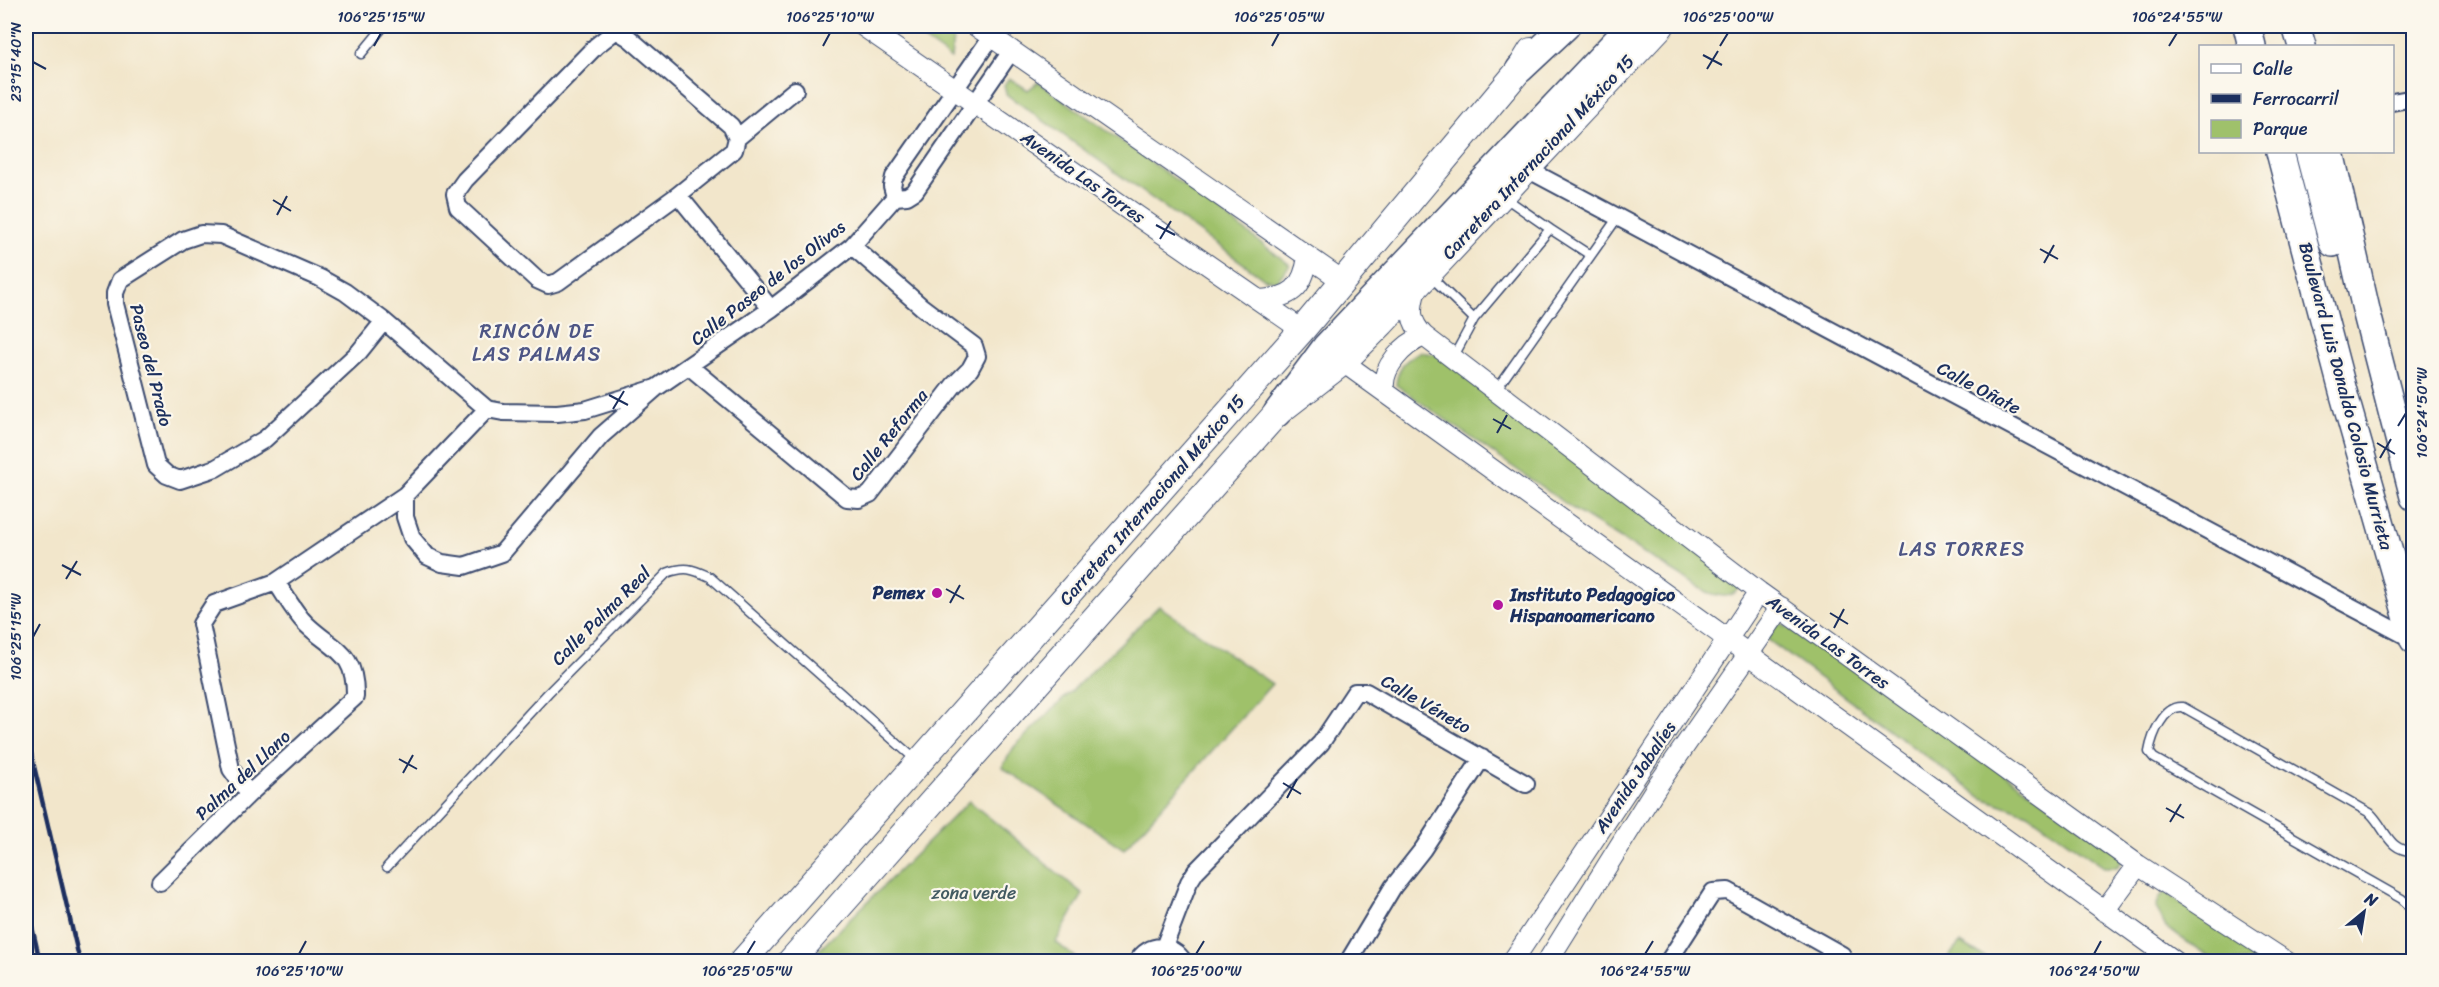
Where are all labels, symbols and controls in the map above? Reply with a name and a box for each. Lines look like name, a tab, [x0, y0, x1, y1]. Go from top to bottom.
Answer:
text: 106°25'15"W	[337, 4, 425, 30]
text: 106°25'10"W	[786, 4, 874, 30]
text: 106°25'05"W	[1234, 4, 1325, 30]
text: 106°25'00"W	[1682, 4, 1774, 30]
text: 106°24'55"W	[2132, 4, 2223, 30]
text: 23°15'40"N	[3, 21, 29, 102]
legend	[2199, 45, 2394, 153]
street label: Carretera Internacional México 15	[1434, 47, 1642, 267]
text: Calle	[2253, 53, 2293, 85]
text: Ferrocarril	[2253, 83, 2340, 115]
text: Parque	[2253, 113, 2308, 145]
street label: Avenida Las Torres	[1013, 121, 1153, 233]
street label: Calle Paseo de los Olivos	[683, 211, 853, 354]
street label: Boulevard Luis Donaldo Colosio Murrieta	[2289, 238, 2403, 554]
street label: Paseo del Prado	[120, 300, 182, 430]
district label: RINCÓN DE LAS PALMAS	[472, 314, 602, 372]
street label: Calle Oñate	[1931, 352, 2027, 424]
text: 106°24'50"W	[2409, 367, 2435, 458]
street label: Calle Reforma	[842, 381, 937, 488]
street label: Carretera Internacional México 15	[1051, 387, 1253, 613]
district label: LAS TORRES	[1898, 532, 2026, 567]
street label: Calle Palma Real	[543, 558, 659, 674]
place label: Pemex	[873, 577, 926, 609]
place label: Instituto Pedagogico Hispanoamericano	[1509, 579, 1676, 632]
street label: Avenida Las Torres	[1759, 585, 1897, 698]
marker: Pemex	[930, 586, 944, 600]
text: 106°25'15"W	[3, 593, 29, 681]
marker: Instituto Pedagogico Hispanoamericano	[1491, 598, 1505, 612]
street label: Calle Véneto	[1375, 665, 1477, 743]
street label: Avenida Jabalíes	[1585, 714, 1685, 841]
street label: Palma del Llano	[187, 722, 299, 828]
park label: zona verde	[931, 877, 1016, 909]
north arrow	[2334, 882, 2394, 942]
text: N	[2358, 884, 2384, 915]
text: 106°25'10"W	[255, 958, 343, 984]
text: 106°25'05"W	[702, 958, 793, 984]
text: 106°25'00"W	[1150, 958, 1242, 984]
text: 106°24'55"W	[1600, 958, 1691, 984]
text: 106°24'50"W	[2049, 958, 2140, 984]

